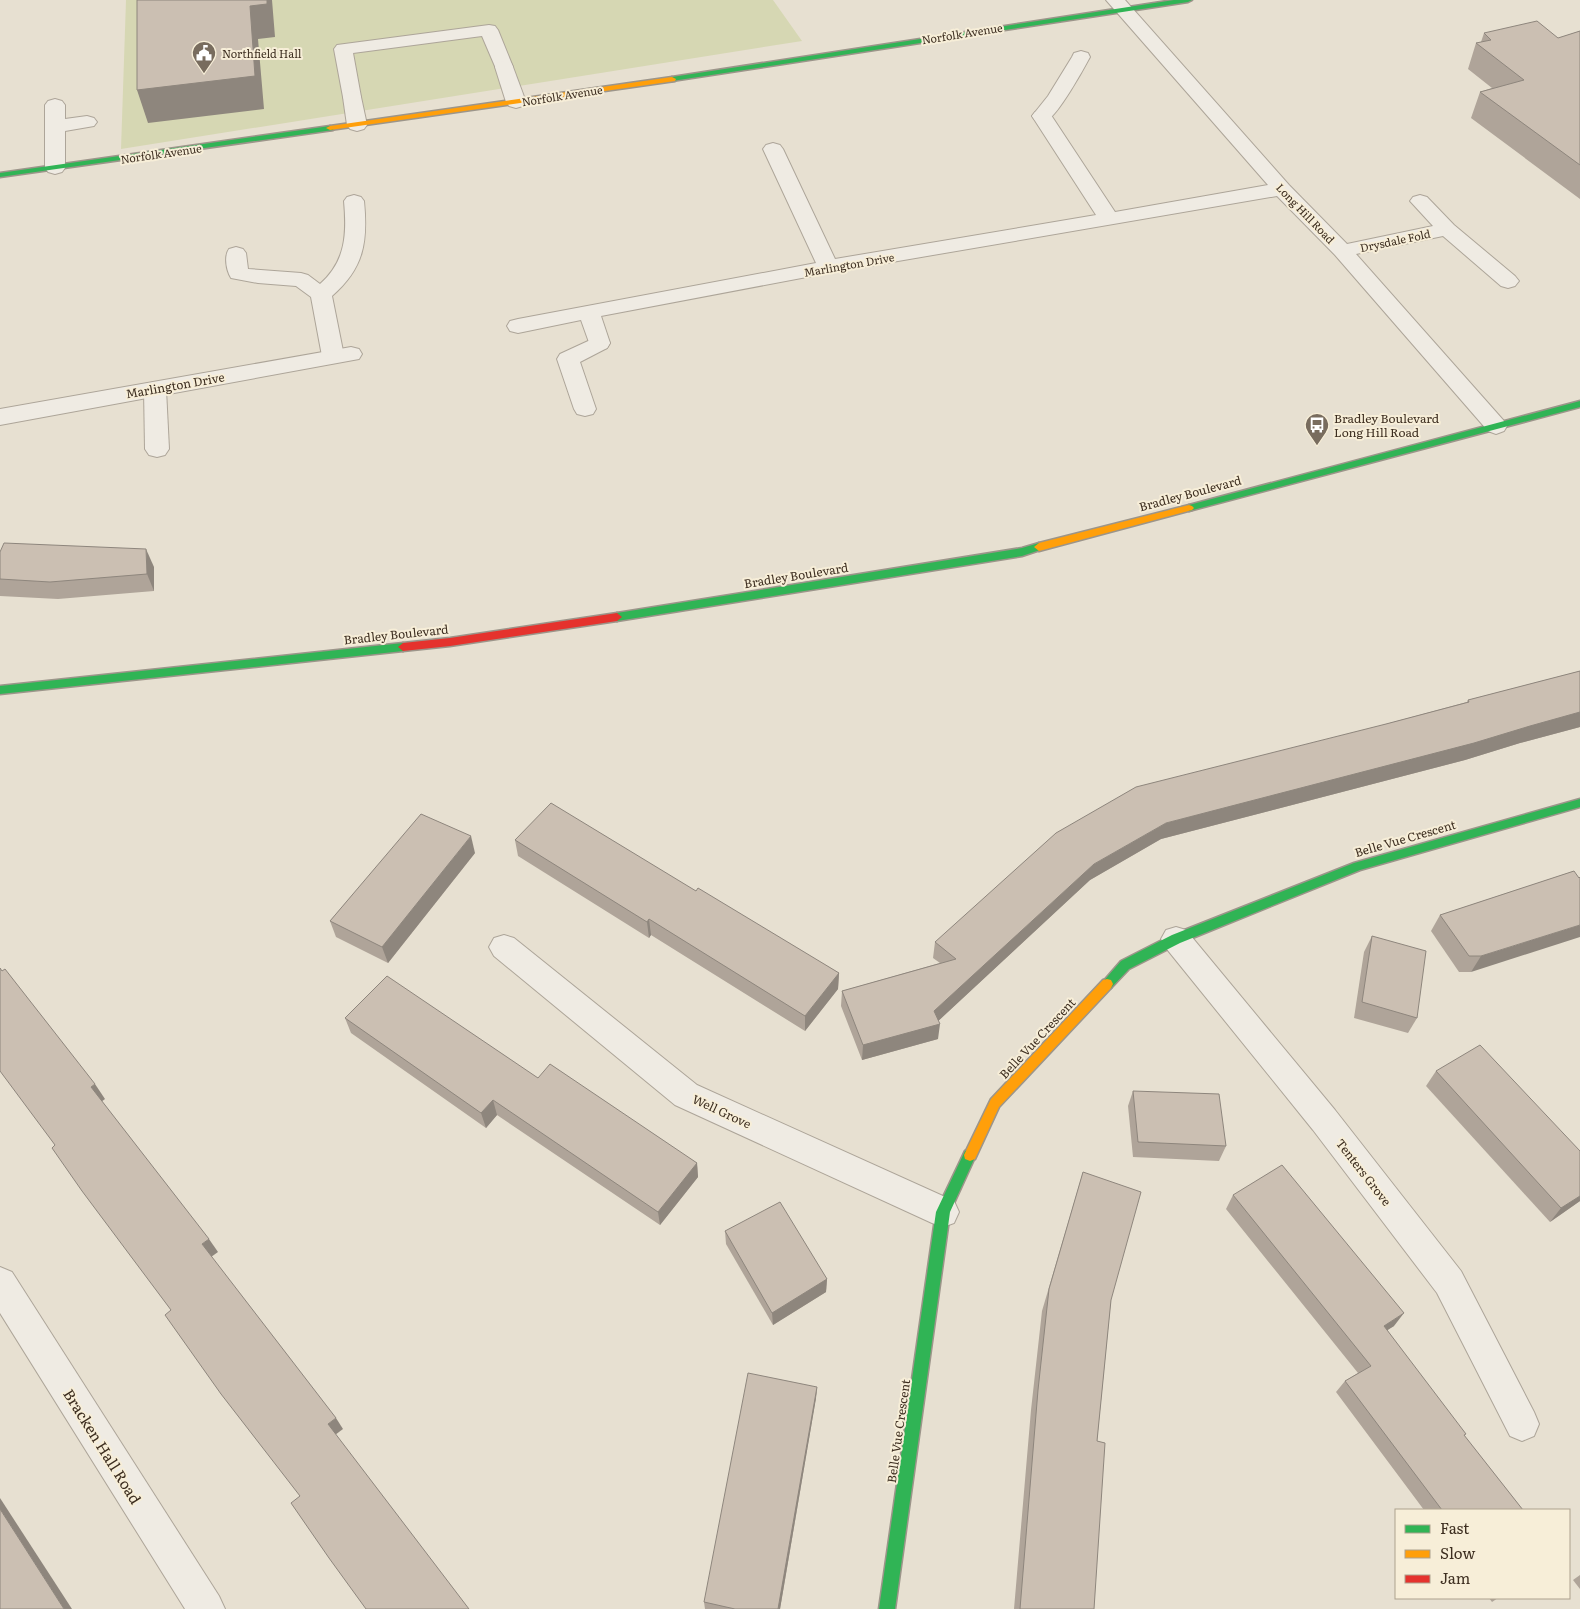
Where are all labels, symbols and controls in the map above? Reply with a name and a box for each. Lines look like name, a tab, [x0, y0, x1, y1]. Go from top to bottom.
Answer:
street label: Norfolk Avenue	[920, 19, 1004, 47]
public building icon: Northfield Hall	[191, 40, 217, 74]
place label: Northfield Hall	[222, 45, 302, 61]
street label: Norfolk Avenue	[520, 81, 604, 109]
street label: Norfolk Avenue	[119, 139, 203, 167]
street label: Long Hill Road	[1273, 179, 1339, 247]
street label: Drysdale Fold	[1358, 225, 1432, 255]
street label: Marlington Drive	[803, 248, 896, 280]
street label: Marlington Drive	[124, 367, 226, 403]
place label: Bradley Boulevard Long Hill Road	[1334, 409, 1440, 441]
bus stop icon: Bradley Boulevard Long Hill Road	[1304, 412, 1330, 446]
street label: Bradley Boulevard	[1137, 471, 1244, 515]
street label: Bradley Boulevard	[743, 558, 850, 592]
street label: Bradley Boulevard	[343, 619, 450, 648]
street label: Belle Vue Crescent	[1352, 815, 1458, 861]
street label: Belle Vue Crescent	[995, 994, 1079, 1082]
street label: Well Grove	[690, 1090, 754, 1132]
street label: Tenters Grove	[1332, 1135, 1396, 1209]
street label: Belle Vue Crescent	[882, 1378, 914, 1484]
street label: Bracken Hall Road	[58, 1384, 148, 1508]
legend	[1395, 1509, 1570, 1599]
text: Fast	[1440, 1516, 1469, 1539]
text: Slow	[1440, 1541, 1475, 1564]
text: Jam	[1440, 1566, 1471, 1589]

